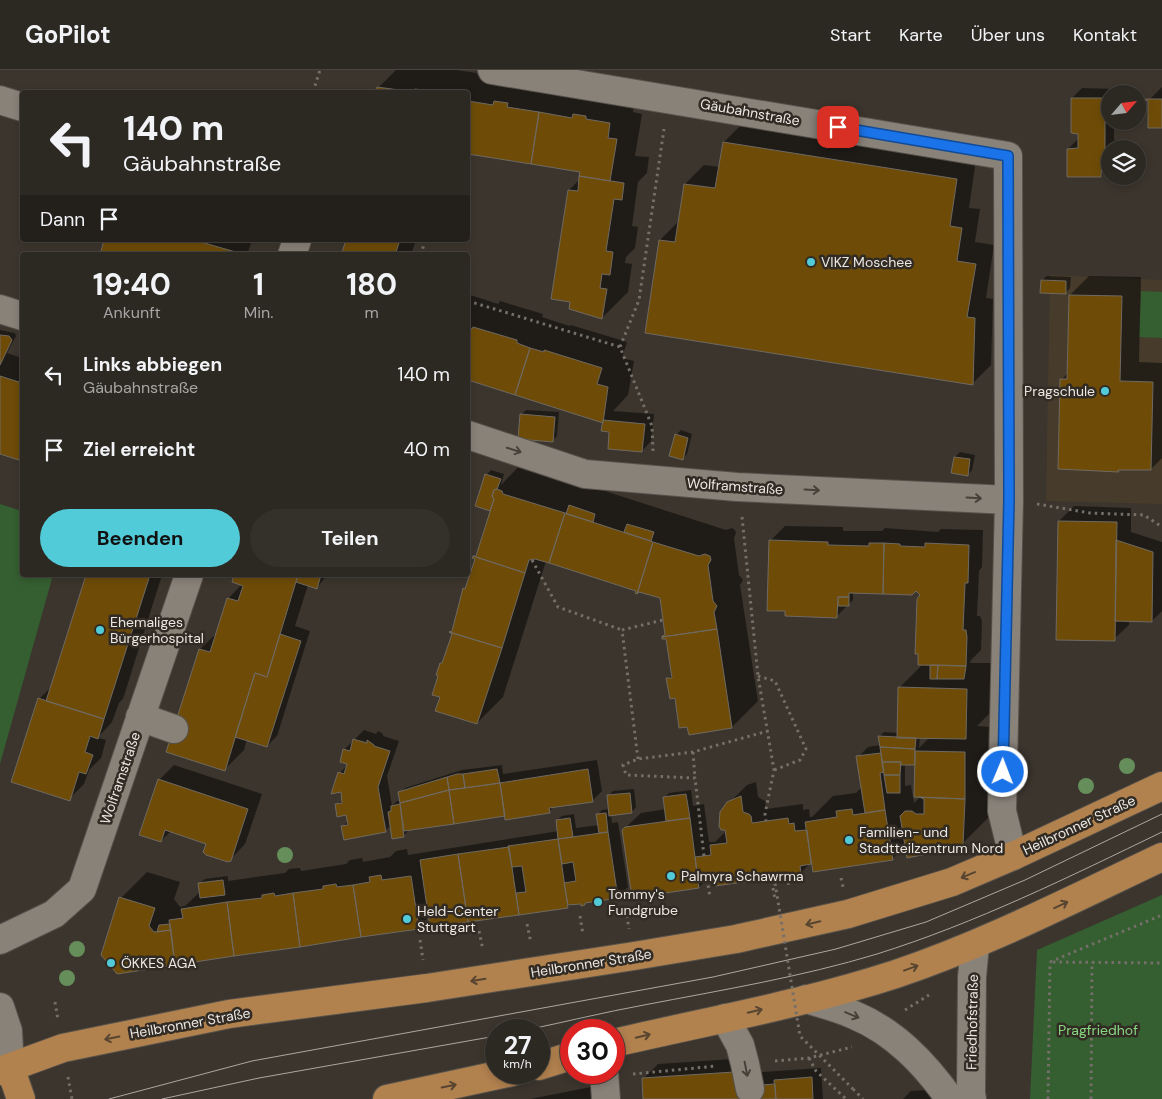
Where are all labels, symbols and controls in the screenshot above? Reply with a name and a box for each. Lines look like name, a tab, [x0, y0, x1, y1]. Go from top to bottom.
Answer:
text: GoPilot	[25, 19, 111, 50]
text: Start	[830, 23, 871, 47]
text: Karte	[899, 23, 943, 47]
text: Über uns	[971, 23, 1045, 47]
text: Kontakt	[1073, 23, 1137, 47]
north arrow	[1101, 85, 1146, 130]
map controls	[1101, 85, 1146, 185]
street label: Gäubahnstraße	[699, 94, 801, 130]
text: 140 m	[123, 105, 224, 151]
pin	[817, 106, 859, 148]
icon: left	[40, 110, 105, 175]
icon: arrive	[824, 113, 852, 141]
button: layers	[1101, 140, 1146, 185]
text: Gäubahnstraße	[123, 149, 281, 178]
icon: arrive	[95, 205, 123, 233]
text: Dann	[40, 207, 85, 232]
place label: VIKZ Moschee	[821, 253, 912, 271]
marker: VIKZ Moschee	[805, 256, 817, 268]
text: 19:40	[93, 265, 171, 304]
text: 1	[253, 265, 264, 304]
text: 180	[346, 265, 397, 304]
text: Ankunft	[103, 302, 161, 323]
text: Min.	[244, 302, 273, 323]
text: m	[365, 302, 379, 323]
text: Links abbiegen	[83, 352, 222, 377]
icon: left	[40, 361, 68, 389]
text: 140 m	[398, 362, 450, 387]
text: Gäubahnstraße	[83, 377, 198, 398]
place label: Pragschule	[1024, 382, 1095, 400]
marker: Pragschule	[1099, 385, 1111, 397]
icon: arrive	[40, 436, 68, 464]
text: Ziel erreicht	[83, 437, 195, 462]
text: 40 m	[403, 437, 450, 462]
one-way arrow	[505, 446, 521, 456]
street label: Wolframstraße	[686, 474, 784, 498]
one-way arrow	[803, 486, 819, 495]
one-way arrow	[966, 493, 982, 503]
button: Beenden	[40, 509, 240, 567]
button: Teilen	[250, 509, 450, 567]
place label: Ehemaliges Bürgerhospital	[110, 613, 204, 647]
marker: Ehemaliges Bürgerhospital	[94, 624, 106, 636]
street label: Wolframstraße	[96, 729, 144, 826]
position arrow	[976, 745, 1028, 797]
street label: Heilbronner Straße	[1020, 791, 1138, 859]
place label: Familien- und Stadtteilzentrum Nord	[859, 823, 1003, 857]
marker: Familien- und Stadtteilzentrum Nord	[843, 834, 855, 846]
place label: Palmyra Schawrma	[681, 867, 804, 885]
marker: Palmyra Schawrma	[665, 870, 677, 882]
one-way arrow	[961, 871, 976, 880]
place label: Tommy's Fundgrube	[608, 885, 678, 919]
marker: Tommy's Fundgrube	[592, 896, 604, 908]
one-way arrow	[1053, 899, 1068, 909]
place label: Held-Center Stuttgart	[417, 902, 498, 936]
marker: Held-Center Stuttgart	[401, 913, 413, 925]
one-way arrow	[805, 919, 821, 928]
street label: Heilbronner Straße	[529, 945, 653, 981]
place label: ÖKKES AGA	[121, 954, 197, 972]
marker: ÖKKES AGA	[105, 957, 117, 969]
one-way arrow	[903, 963, 919, 972]
street label: Friedhofstraße	[962, 974, 982, 1070]
one-way arrow	[470, 975, 486, 985]
street label: Heilbronner Straße	[128, 1004, 252, 1042]
one-way arrow	[746, 1006, 762, 1015]
one-way arrow	[844, 1011, 859, 1020]
speed limit sign: 30	[560, 1019, 625, 1084]
park label: Pragfriedhof	[1058, 1021, 1138, 1039]
text: 27	[504, 1029, 531, 1062]
one-way arrow	[635, 1031, 651, 1040]
one-way arrow	[105, 1033, 121, 1043]
text: km/h	[503, 1056, 532, 1072]
one-way arrow	[742, 1060, 751, 1076]
one-way arrow	[441, 1081, 457, 1090]

